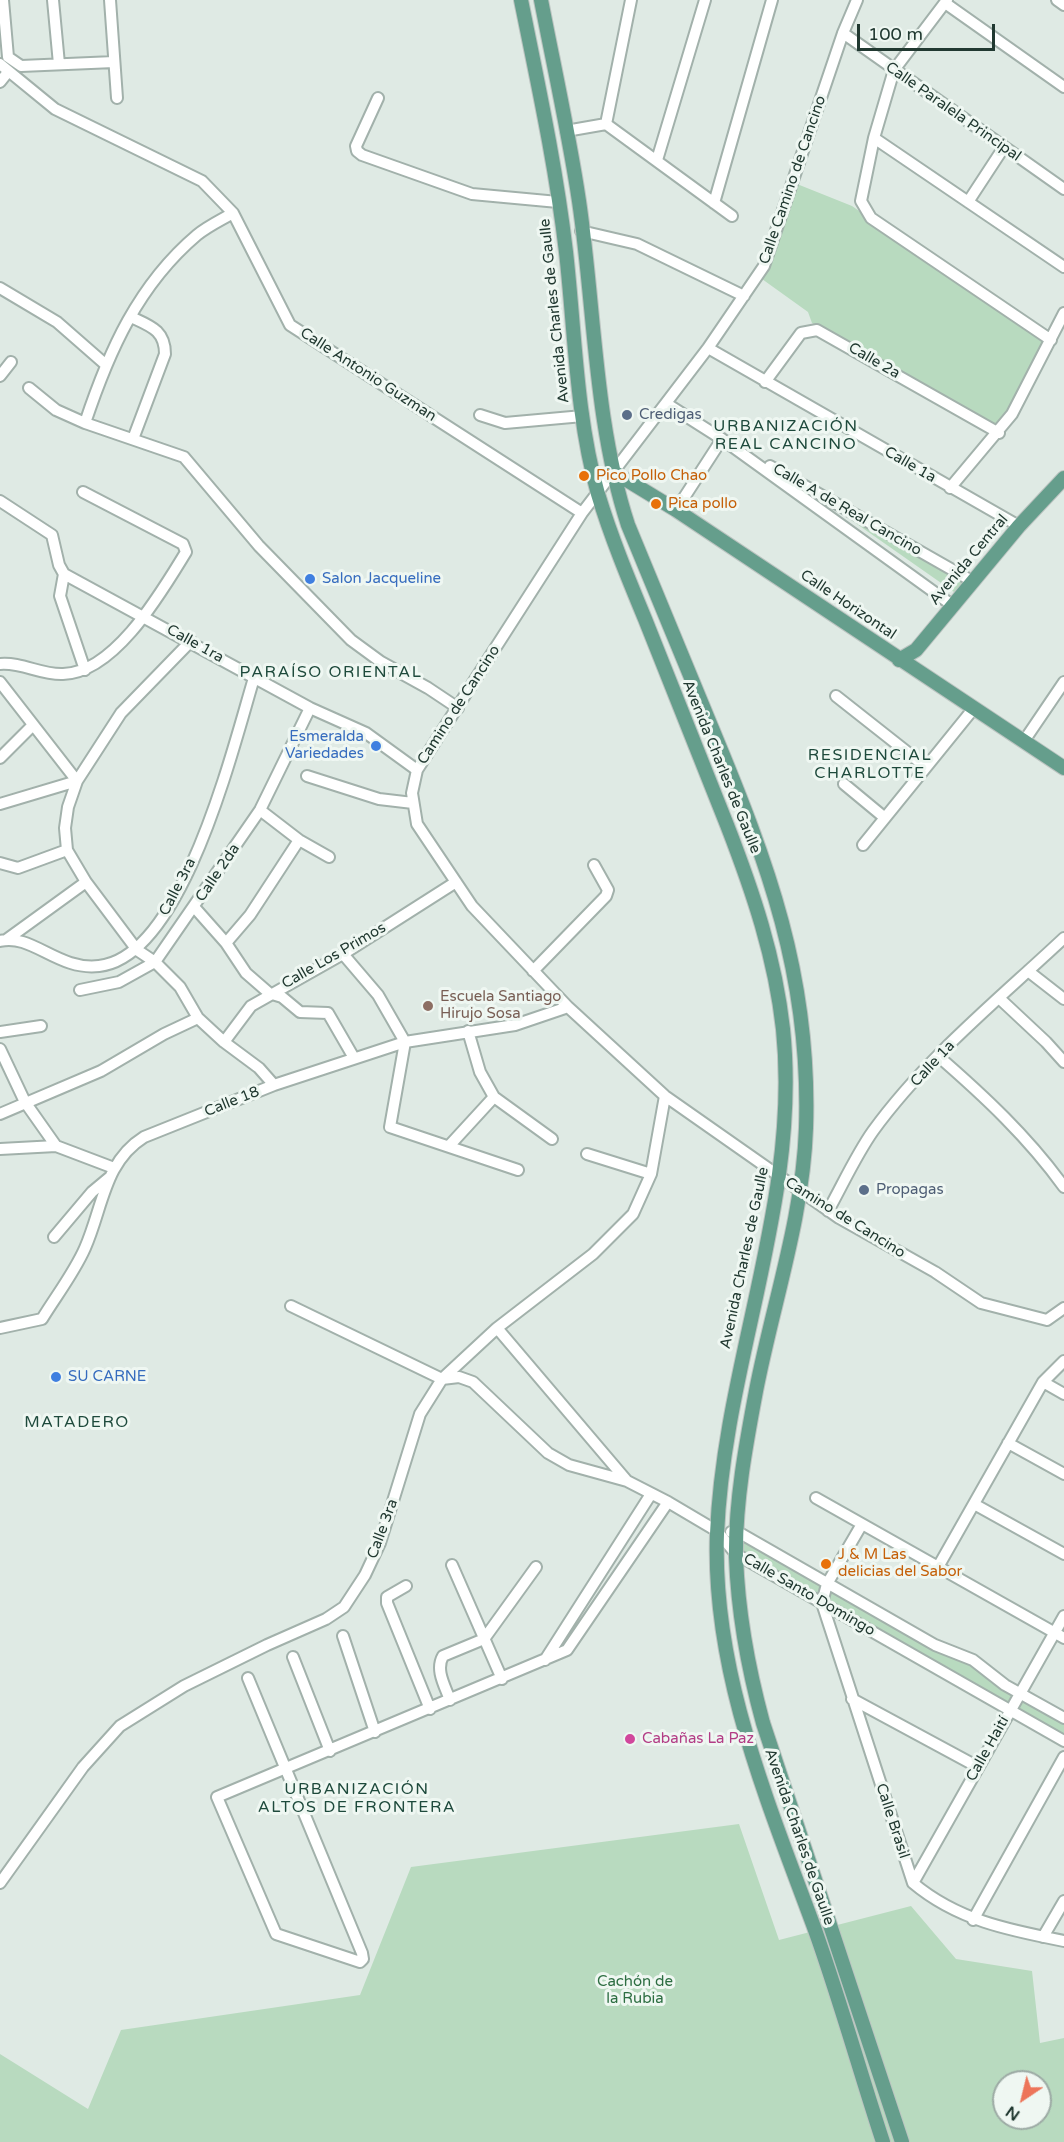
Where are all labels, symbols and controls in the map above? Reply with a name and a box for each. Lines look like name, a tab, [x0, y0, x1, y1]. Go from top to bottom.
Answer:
scale bar	[860, 12, 998, 50]
text: 100 m	[868, 23, 923, 45]
street label: Calle Paralela Principal	[882, 58, 1024, 166]
street label: Calle Camino de Cancino	[756, 93, 830, 267]
street label: Avenida Charles de Gaulle	[536, 218, 574, 404]
street label: Calle Antonio Guzman	[297, 324, 439, 426]
street label: Calle 2a	[845, 339, 903, 383]
place label: Credigas	[639, 406, 702, 424]
marker: Credigas	[620, 408, 634, 422]
district label: URBANIZACIÓN REAL CANCINO	[713, 417, 859, 455]
street label: Calle 1a	[881, 443, 939, 487]
street label: Calle A de Real Cancino	[769, 460, 925, 560]
place label: Pico Pollo Chao	[596, 467, 707, 485]
marker: Pico Pollo Chao	[577, 469, 591, 483]
place label: Pica pollo	[668, 495, 737, 513]
marker: Pica pollo	[649, 497, 663, 511]
street label: Avenida Central	[926, 511, 1012, 609]
street label: Calle Horizontal	[797, 566, 899, 644]
place label: Salon Jacqueline	[322, 570, 441, 588]
marker: Salon Jacqueline	[303, 572, 317, 586]
street label: Calle 1ra	[163, 621, 227, 667]
street label: Camino de Cancino	[414, 642, 504, 768]
district label: PARAÍSO ORIENTAL	[240, 663, 422, 683]
street label: Avenida Charles de Gaulle	[678, 678, 764, 856]
place label: Esmeralda Variedades	[285, 728, 364, 763]
marker: Esmeralda Variedades	[369, 739, 383, 753]
district label: RESIDENCIAL CHARLOTTE	[808, 746, 932, 784]
street label: Calle 2da	[192, 841, 244, 905]
street label: Calle 3ra	[156, 855, 200, 919]
street label: Calle Los Primos	[279, 919, 389, 993]
place label: Escuela Santiago Hirujo Sosa	[440, 988, 561, 1023]
marker: Escuela Santiago Hirujo Sosa	[421, 999, 435, 1013]
street label: Calle 1a	[907, 1037, 959, 1091]
street label: Calle 18	[202, 1083, 262, 1121]
street label: Avenida Charles de Gaulle	[717, 1165, 773, 1351]
street label: Camino de Cancino	[782, 1174, 908, 1262]
place label: Propagas	[876, 1181, 944, 1199]
marker: Propagas	[857, 1183, 871, 1197]
place label: SU CARNE	[68, 1368, 146, 1386]
marker: SU CARNE	[49, 1370, 63, 1384]
district label: MATADERO	[24, 1413, 130, 1433]
street label: Calle 3ra	[364, 1497, 402, 1561]
place label: J & M Las delicias del Sabor	[838, 1546, 962, 1581]
street label: Calle Santo Domingo	[740, 1550, 878, 1640]
marker: J & M Las delicias del Sabor	[819, 1557, 833, 1571]
street label: Calle Haití	[963, 1713, 1013, 1785]
place label: Cabañas La Paz	[642, 1730, 754, 1748]
marker: Cabañas La Paz	[623, 1732, 637, 1746]
street label: Avenida Charles de Gaulle	[760, 1746, 838, 1928]
district label: URBANIZACIÓN ALTOS DE FRONTERA	[258, 1780, 456, 1818]
street label: Calle Brasil	[871, 1781, 913, 1861]
park label: Cachón de la Rubia	[597, 1973, 673, 2008]
north arrow	[992, 2070, 1052, 2130]
text: N	[1002, 2101, 1024, 2125]

